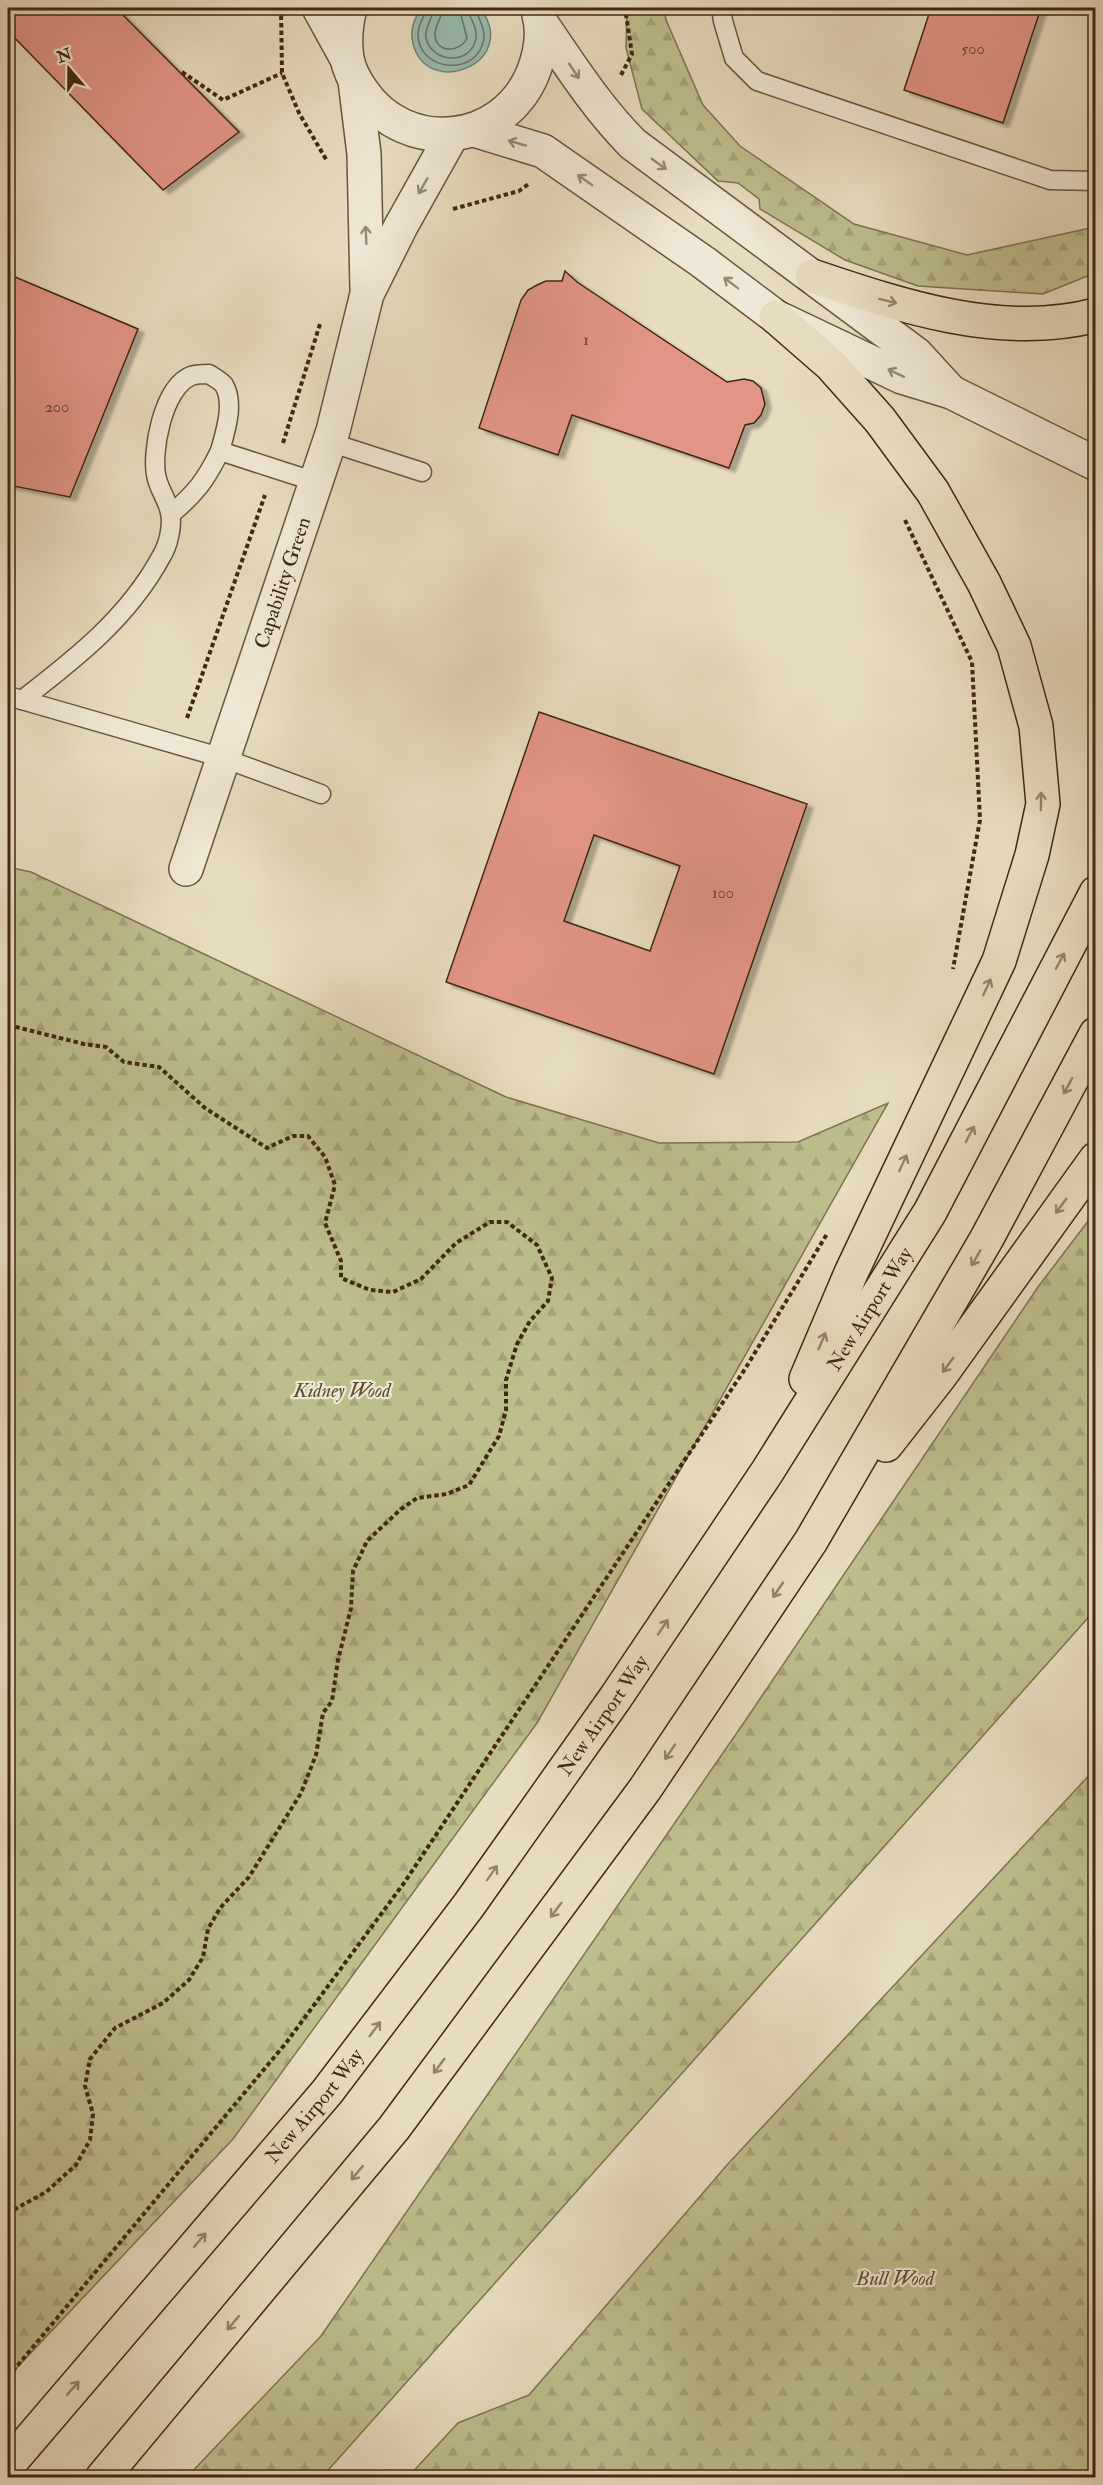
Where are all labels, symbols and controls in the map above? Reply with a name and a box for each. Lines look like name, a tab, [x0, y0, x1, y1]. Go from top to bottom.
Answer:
north arrow	[39, 39, 99, 99]
house number: 500	[961, 39, 985, 59]
text: N	[53, 44, 75, 68]
one-way arrow	[568, 63, 580, 79]
one-way arrow	[508, 137, 527, 148]
one-way arrow	[651, 158, 667, 170]
one-way arrow	[578, 174, 594, 186]
one-way arrow	[417, 176, 428, 194]
one-way arrow	[360, 226, 371, 246]
one-way arrow	[723, 276, 739, 289]
one-way arrow	[878, 296, 897, 307]
house number: 1	[583, 330, 589, 350]
one-way arrow	[887, 367, 905, 379]
house number: 200	[45, 397, 69, 417]
street label: Capability Green	[248, 514, 316, 652]
one-way arrow	[1036, 791, 1047, 811]
house number: 100	[712, 883, 734, 903]
one-way arrow	[1054, 953, 1066, 970]
one-way arrow	[981, 978, 993, 996]
one-way arrow	[1062, 1077, 1074, 1094]
one-way arrow	[964, 1126, 976, 1143]
one-way arrow	[897, 1155, 909, 1173]
one-way arrow	[1055, 1198, 1068, 1214]
street label: New Airport Way	[821, 1241, 918, 1375]
one-way arrow	[969, 1249, 981, 1266]
one-way arrow	[817, 1332, 828, 1350]
one-way arrow	[942, 1356, 954, 1372]
park label: Kidney Wood	[292, 1378, 392, 1403]
one-way arrow	[772, 1581, 784, 1597]
one-way arrow	[657, 1619, 669, 1635]
street label: New Airport Way	[552, 1649, 654, 1780]
one-way arrow	[664, 1743, 676, 1759]
one-way arrow	[486, 1865, 498, 1882]
one-way arrow	[549, 1901, 562, 1917]
one-way arrow	[368, 2021, 381, 2037]
street label: New Airport Way	[259, 2042, 369, 2168]
one-way arrow	[433, 2058, 446, 2074]
one-way arrow	[350, 2165, 364, 2180]
one-way arrow	[193, 2233, 207, 2248]
park label: Bull Wood	[855, 2266, 936, 2291]
one-way arrow	[226, 2315, 239, 2331]
one-way arrow	[67, 2380, 80, 2396]

